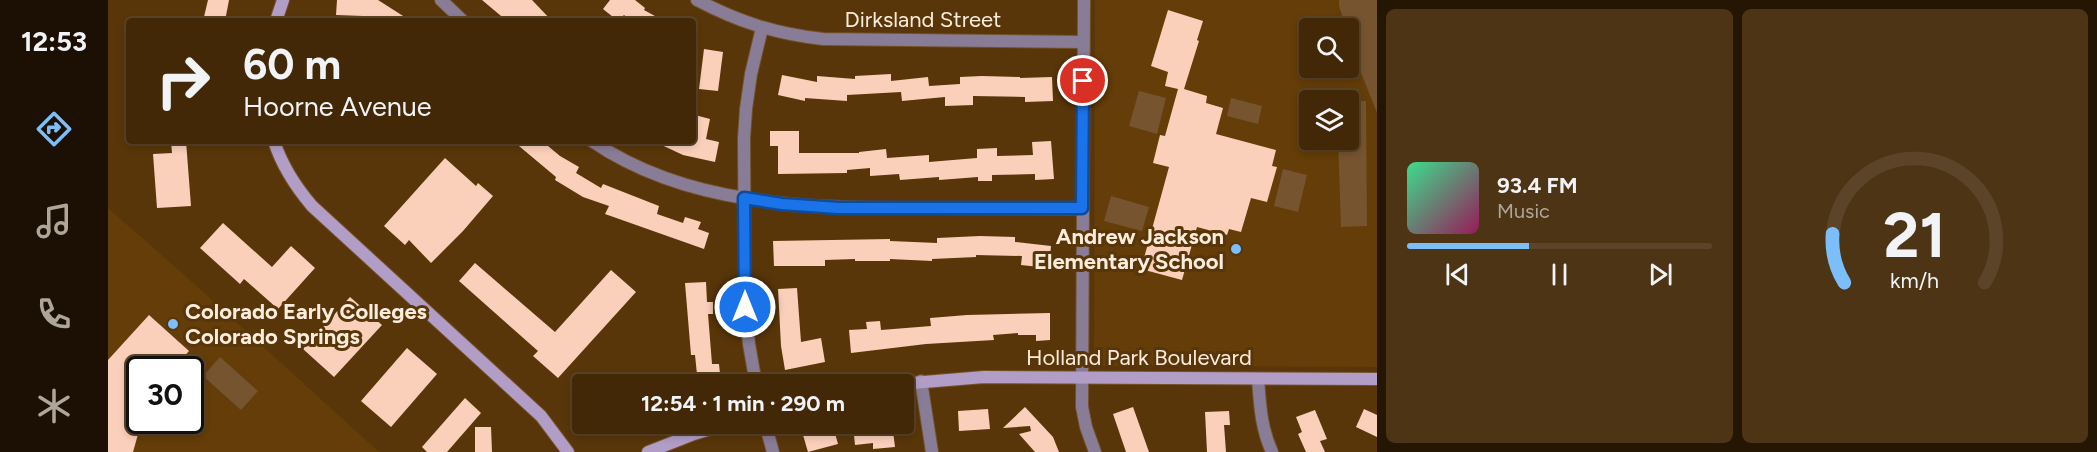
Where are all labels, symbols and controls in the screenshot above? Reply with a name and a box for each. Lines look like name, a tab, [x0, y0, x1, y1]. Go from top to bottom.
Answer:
street label: Dirksland Street	[845, 6, 1001, 33]
map controls	[1299, 18, 1359, 150]
button: search	[1299, 18, 1359, 78]
text: 12:53	[21, 25, 87, 58]
text: 60 m	[243, 39, 341, 90]
icon: right	[144, 42, 222, 120]
pin	[1057, 55, 1108, 106]
icon: arrive	[1066, 64, 1099, 97]
text: Hoorne Avenue	[243, 90, 432, 123]
button: layers	[1299, 90, 1359, 150]
icon: directions	[33, 108, 75, 150]
text: 93.4 FM	[1497, 172, 1578, 199]
text: 21	[1884, 198, 1946, 273]
text: Music	[1497, 199, 1550, 223]
icon: music	[33, 200, 75, 242]
place label: Andrew Jackson Elementary School	[1034, 223, 1224, 275]
marker: Andrew Jackson Elementary School	[1229, 242, 1243, 256]
icon: previous	[1441, 258, 1474, 291]
icon: pause	[1543, 258, 1576, 291]
icon: next	[1644, 258, 1677, 291]
text: km/h	[1890, 268, 1939, 293]
position arrow	[713, 275, 777, 339]
icon: phone	[33, 293, 75, 335]
place label: Colorado Early Colleges Colorado Springs	[185, 298, 427, 350]
marker: Colorado Early Colleges Colorado Springs	[166, 317, 180, 331]
street label: Holland Park Boulevard	[1026, 344, 1252, 371]
speed limit sign: 30	[126, 356, 204, 434]
icon: climate	[33, 385, 75, 427]
text: 12:54 · 1 min · 290 m	[641, 390, 845, 417]

